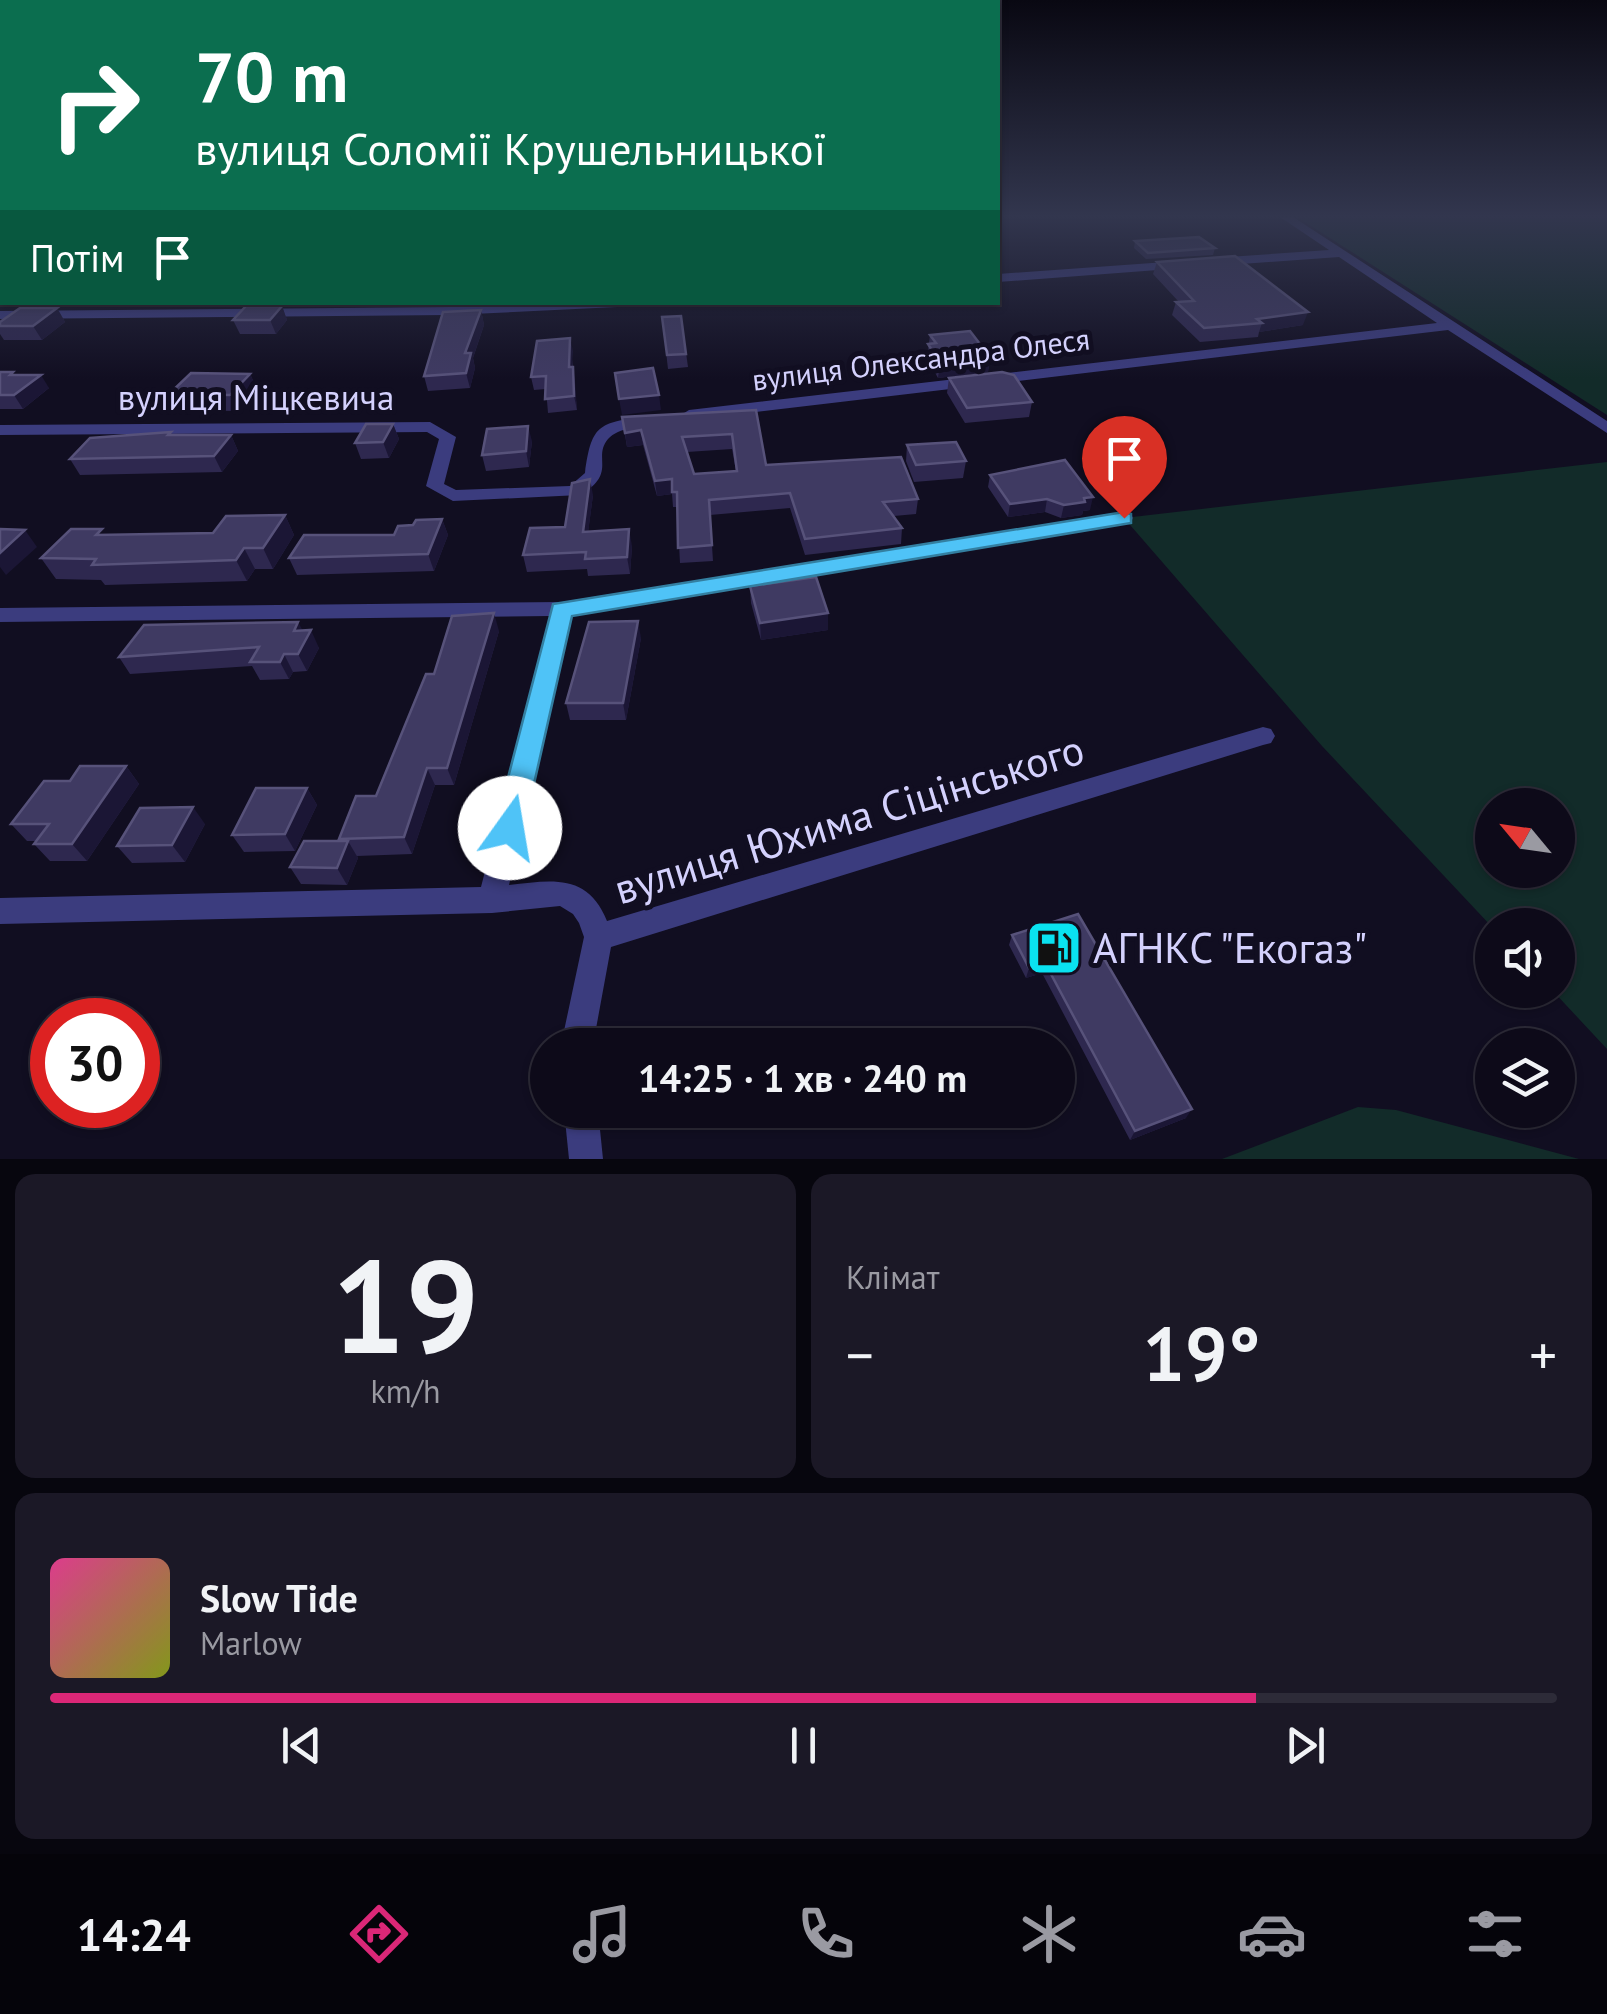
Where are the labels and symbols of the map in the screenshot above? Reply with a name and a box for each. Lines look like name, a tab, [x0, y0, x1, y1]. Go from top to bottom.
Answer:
street label: вулиця Олександра Олеся	[750, 318, 1092, 399]
street label: вулиця Міцкевича	[118, 374, 394, 420]
pin	[1082, 416, 1167, 519]
street label: вулиця Юхима Сіцінського	[607, 721, 1090, 916]
position arrow	[458, 776, 562, 880]
north arrow	[1475, 788, 1575, 888]
fuel station icon: АГНКС "Екогаз"	[1024, 918, 1084, 978]
place label: АГНКС "Екогаз"	[1093, 920, 1367, 975]
speed limit sign: 30	[30, 998, 160, 1128]

